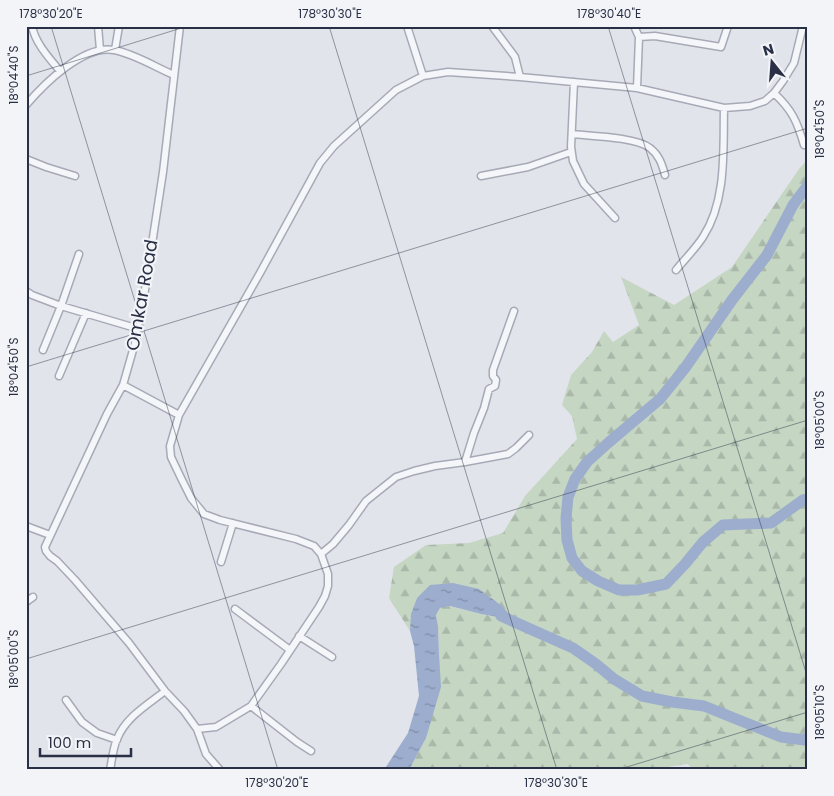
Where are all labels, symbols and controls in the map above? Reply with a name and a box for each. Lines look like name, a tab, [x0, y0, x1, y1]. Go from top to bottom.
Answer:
text: 178°30'20"E	[19, 5, 83, 22]
text: 178°30'30"E	[298, 5, 362, 22]
text: 178°30'40"E	[577, 5, 641, 22]
north arrow	[746, 38, 796, 88]
text: N	[760, 38, 776, 61]
text: 18°04'40"S	[5, 46, 22, 104]
text: 18°04'50"S	[811, 100, 828, 158]
street label: Omkar Road	[119, 237, 164, 352]
text: 18°04'50"S	[5, 338, 22, 396]
text: 18°05'00"S	[811, 391, 828, 449]
text: 18°05'00"S	[5, 630, 22, 688]
text: 18°05'10"S	[811, 684, 828, 740]
scale bar	[40, 726, 131, 758]
text: 100 m	[48, 732, 91, 753]
text: 178°30'20"E	[245, 774, 309, 791]
text: 178°30'30"E	[524, 774, 588, 791]

